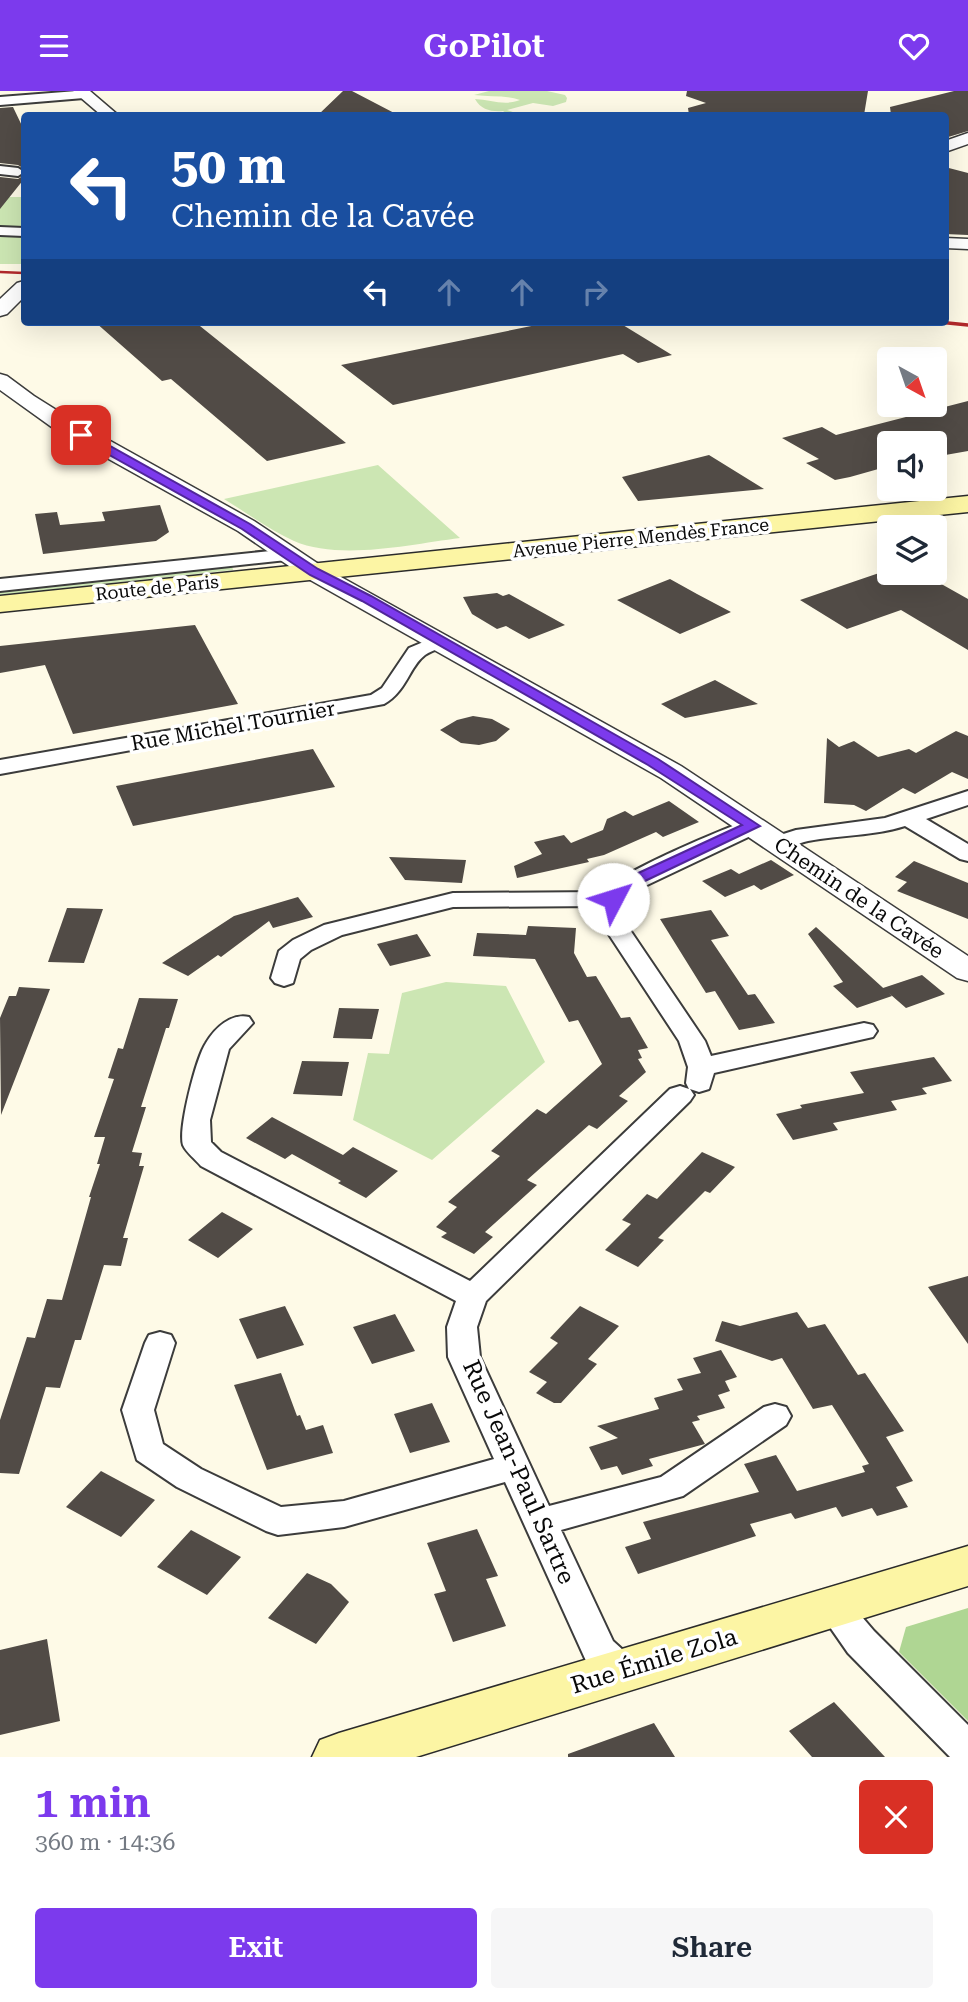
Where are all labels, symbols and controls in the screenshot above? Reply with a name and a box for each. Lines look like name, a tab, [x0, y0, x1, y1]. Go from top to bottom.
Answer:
icon: menu	[35, 27, 73, 65]
text: GoPilot	[423, 27, 545, 65]
icon: heart	[895, 27, 933, 65]
text: 50 m	[171, 138, 286, 195]
icon: left	[56, 140, 147, 231]
text: Chemin de la Cavée	[171, 197, 475, 235]
icon: left	[357, 273, 395, 311]
icon: ahead	[430, 273, 468, 311]
icon: ahead	[503, 273, 541, 311]
icon: right	[576, 273, 614, 311]
north arrow	[877, 347, 947, 417]
map controls	[877, 347, 947, 585]
pin	[51, 405, 111, 465]
icon: arrive	[62, 416, 100, 454]
button: sound	[877, 431, 947, 501]
street label: Avenue Pierre Mendès France	[512, 514, 770, 561]
button: layers	[877, 515, 947, 585]
street label: Route de Paris	[94, 571, 220, 604]
street label: Rue Michel Tournier	[129, 696, 337, 756]
street label: Chemin de la Cavée	[770, 832, 948, 964]
position arrow	[576, 862, 650, 936]
street label: Rue Jean-Paul Sartre	[457, 1356, 581, 1588]
street label: Rue Émile Zola	[567, 1621, 740, 1700]
text: 1 min	[35, 1778, 151, 1827]
button: close	[859, 1780, 933, 1854]
text: 360 m · 14:36	[35, 1829, 175, 1856]
button: Exit	[35, 1908, 477, 1988]
button: Share	[491, 1908, 933, 1988]

